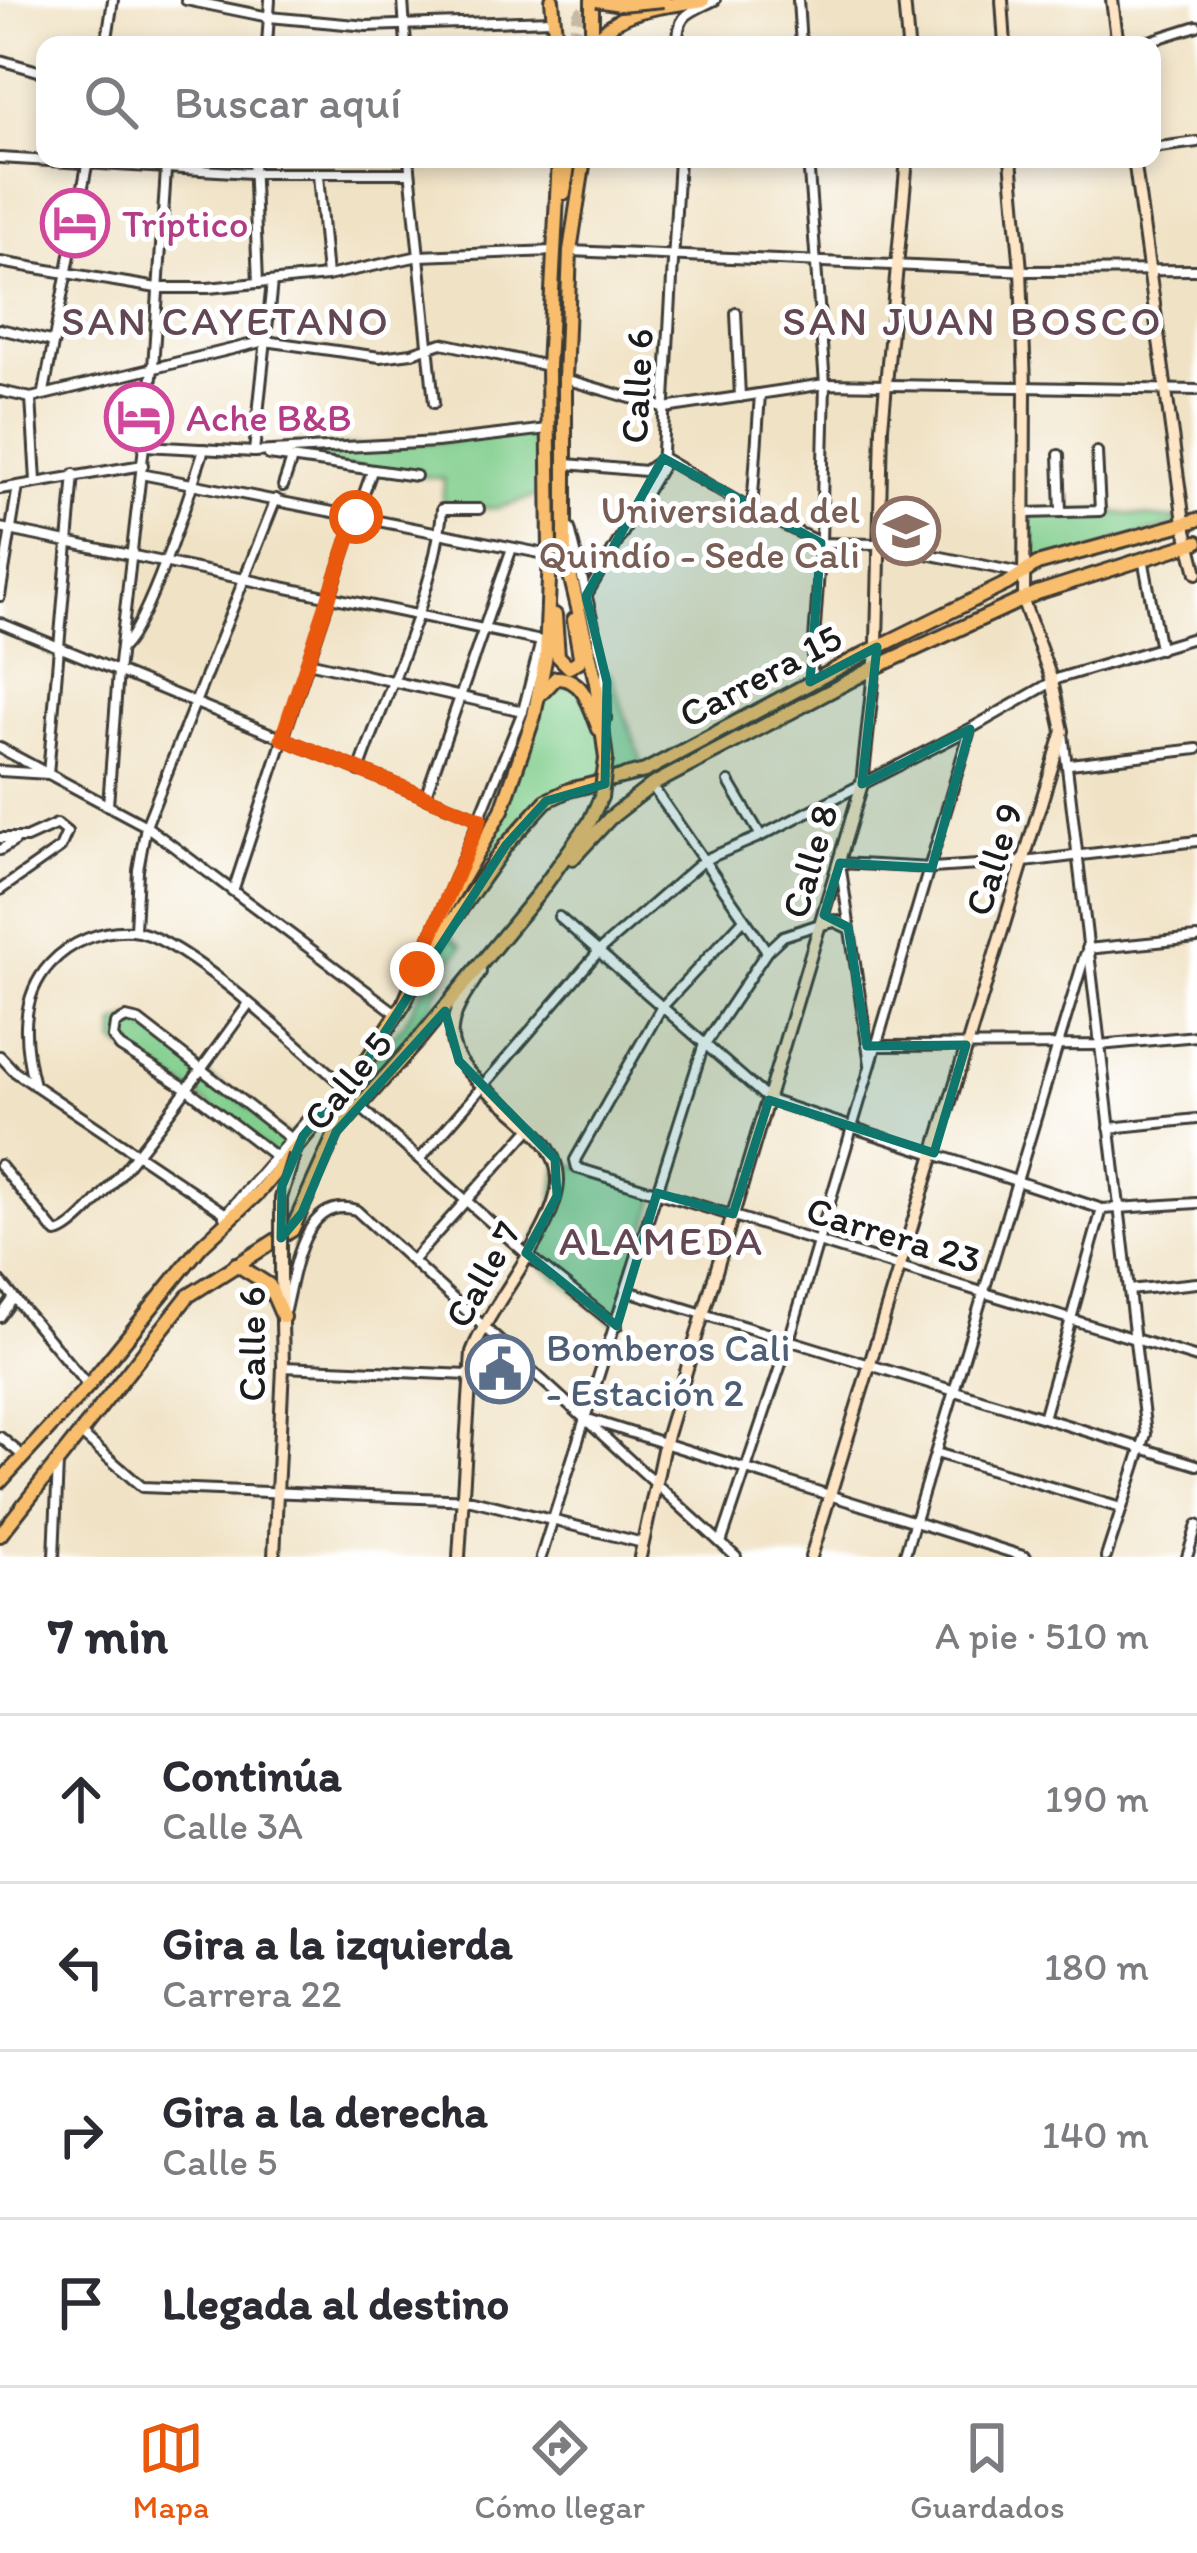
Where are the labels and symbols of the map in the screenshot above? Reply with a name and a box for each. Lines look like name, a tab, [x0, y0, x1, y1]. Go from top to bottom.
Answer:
hotel icon: Tríptico	[40, 188, 110, 258]
place label: Tríptico	[122, 200, 249, 247]
district label: SAN CAYETANO	[61, 295, 391, 346]
district label: SAN JUAN BOSCO	[782, 295, 1164, 346]
street label: Calle 6	[610, 327, 663, 445]
hotel icon: Ache B&B	[104, 382, 174, 452]
place label: Ache B&B	[186, 394, 352, 441]
place label: Universidad del Quindío - Sede Cali	[539, 486, 860, 578]
route start	[329, 490, 383, 544]
school or university icon: Universidad del Quindío - Sede Cali	[871, 496, 941, 566]
street label: Carrera 15	[671, 613, 849, 738]
street label: Calle 9	[954, 797, 1033, 921]
street label: Calle 8	[771, 799, 848, 923]
route end	[390, 942, 444, 996]
street label: Calle 5	[293, 1021, 402, 1140]
street label: Carrera 23	[801, 1186, 987, 1283]
street label: Calle 7	[434, 1213, 531, 1336]
district label: ALAMEDA	[559, 1215, 765, 1266]
street label: Calle 6	[228, 1286, 275, 1402]
place label: Bomberos Cali - Estación 2	[546, 1324, 791, 1416]
public building icon: Bomberos Cali - Estación 2	[465, 1334, 535, 1404]

